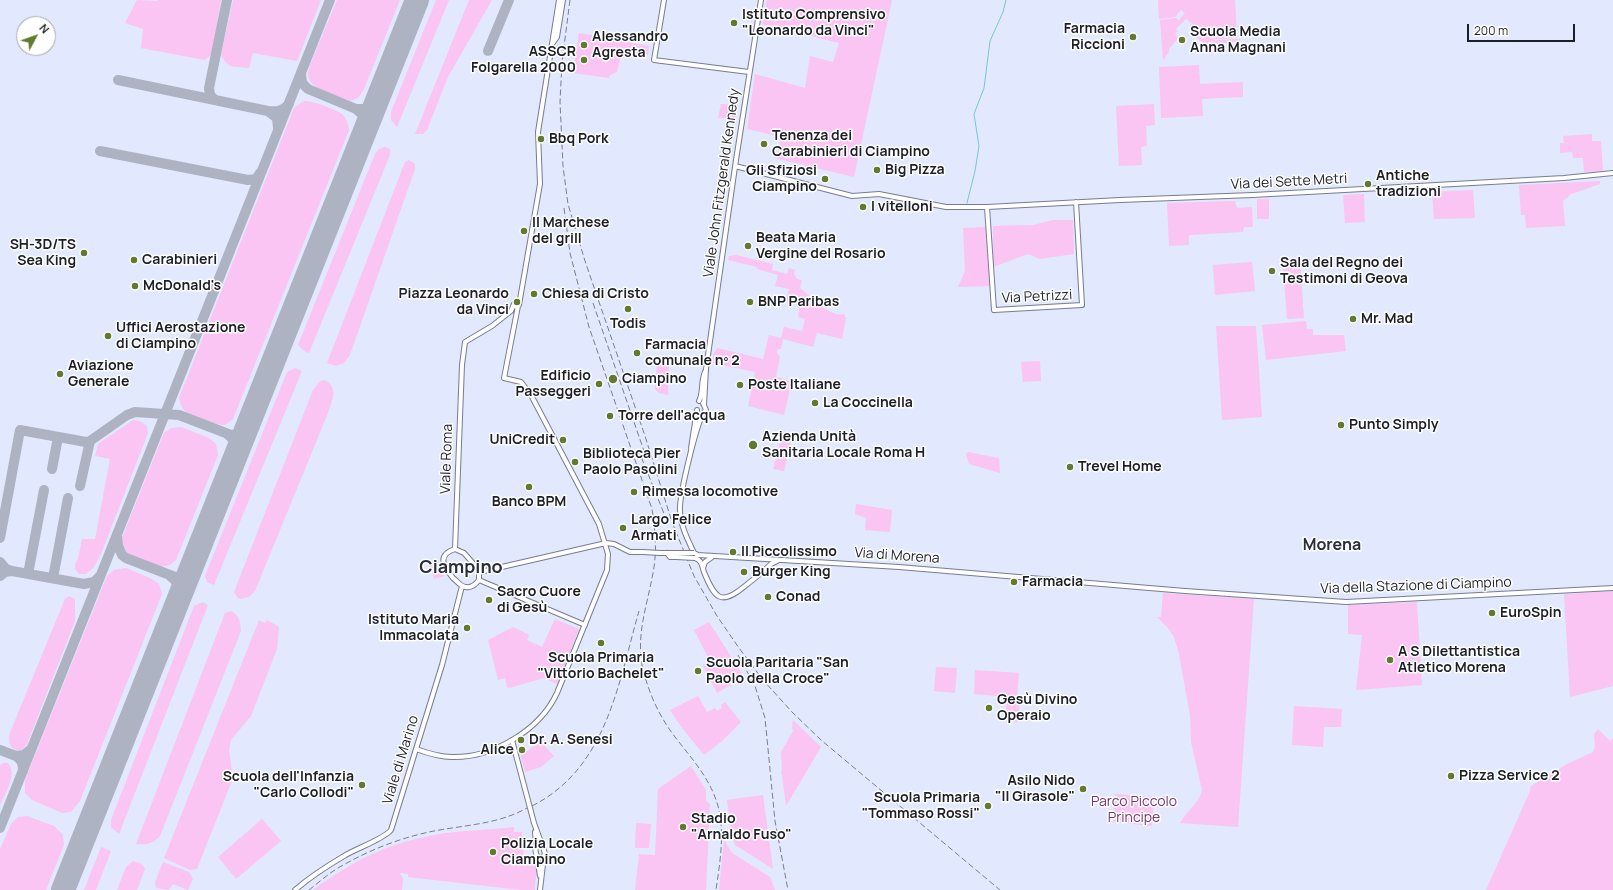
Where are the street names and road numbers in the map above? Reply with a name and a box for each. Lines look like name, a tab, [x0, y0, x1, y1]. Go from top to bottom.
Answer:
street label: Viale John Fitzgerald Kennedy	[700, 87, 744, 279]
street label: Via dei Sette Metri	[1230, 171, 1348, 193]
street label: Via Petrizzi	[1001, 287, 1073, 307]
street label: Viale Roma	[437, 424, 457, 494]
street label: Via di Morena	[854, 545, 940, 567]
street label: Via della Stazione di Ciampino	[1320, 574, 1512, 598]
street label: Viale di Marino	[379, 713, 423, 807]

